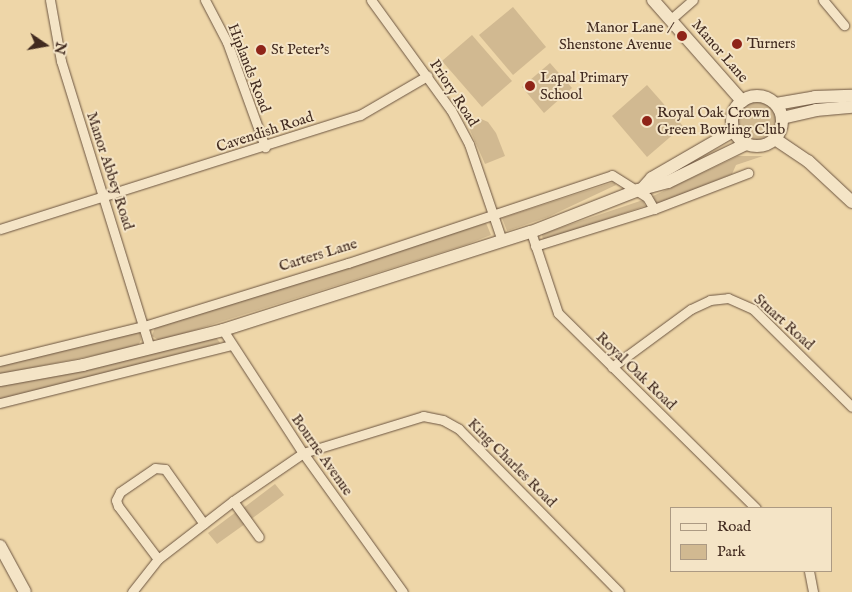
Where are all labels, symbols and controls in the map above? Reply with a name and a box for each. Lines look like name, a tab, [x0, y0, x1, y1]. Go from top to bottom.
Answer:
street label: Manor Lane	[688, 16, 752, 86]
place label: Manor Lane / Shenstone Avenue	[559, 18, 672, 53]
north arrow	[20, 20, 70, 70]
street label: Hiplands Road	[224, 21, 274, 115]
marker: Manor Lane / Shenstone Avenue	[676, 30, 688, 42]
place label: Turners	[747, 35, 796, 53]
marker: Turners	[731, 38, 743, 50]
text: N	[50, 40, 70, 56]
place label: St Peter's	[271, 41, 329, 59]
marker: St Peter's	[255, 44, 267, 56]
street label: Priory Road	[426, 56, 482, 130]
place label: Lapal Primary School	[540, 68, 628, 103]
marker: Lapal Primary School	[524, 80, 536, 92]
place label: Royal Oak Crown Green Bowling Club	[657, 103, 785, 138]
street label: Cavendish Road	[214, 108, 316, 156]
street label: Manor Abbey Road	[82, 110, 138, 232]
marker: Royal Oak Crown Green Bowling Club	[641, 115, 653, 127]
street label: Carters Lane	[277, 235, 359, 275]
street label: Stuart Road	[750, 290, 818, 354]
street label: Royal Oak Road	[592, 328, 680, 414]
street label: Bourne Avenue	[287, 411, 357, 499]
street label: King Charles Road	[464, 415, 560, 511]
legend	[670, 507, 832, 572]
text: Road	[717, 517, 751, 536]
text: Park	[717, 542, 746, 561]

